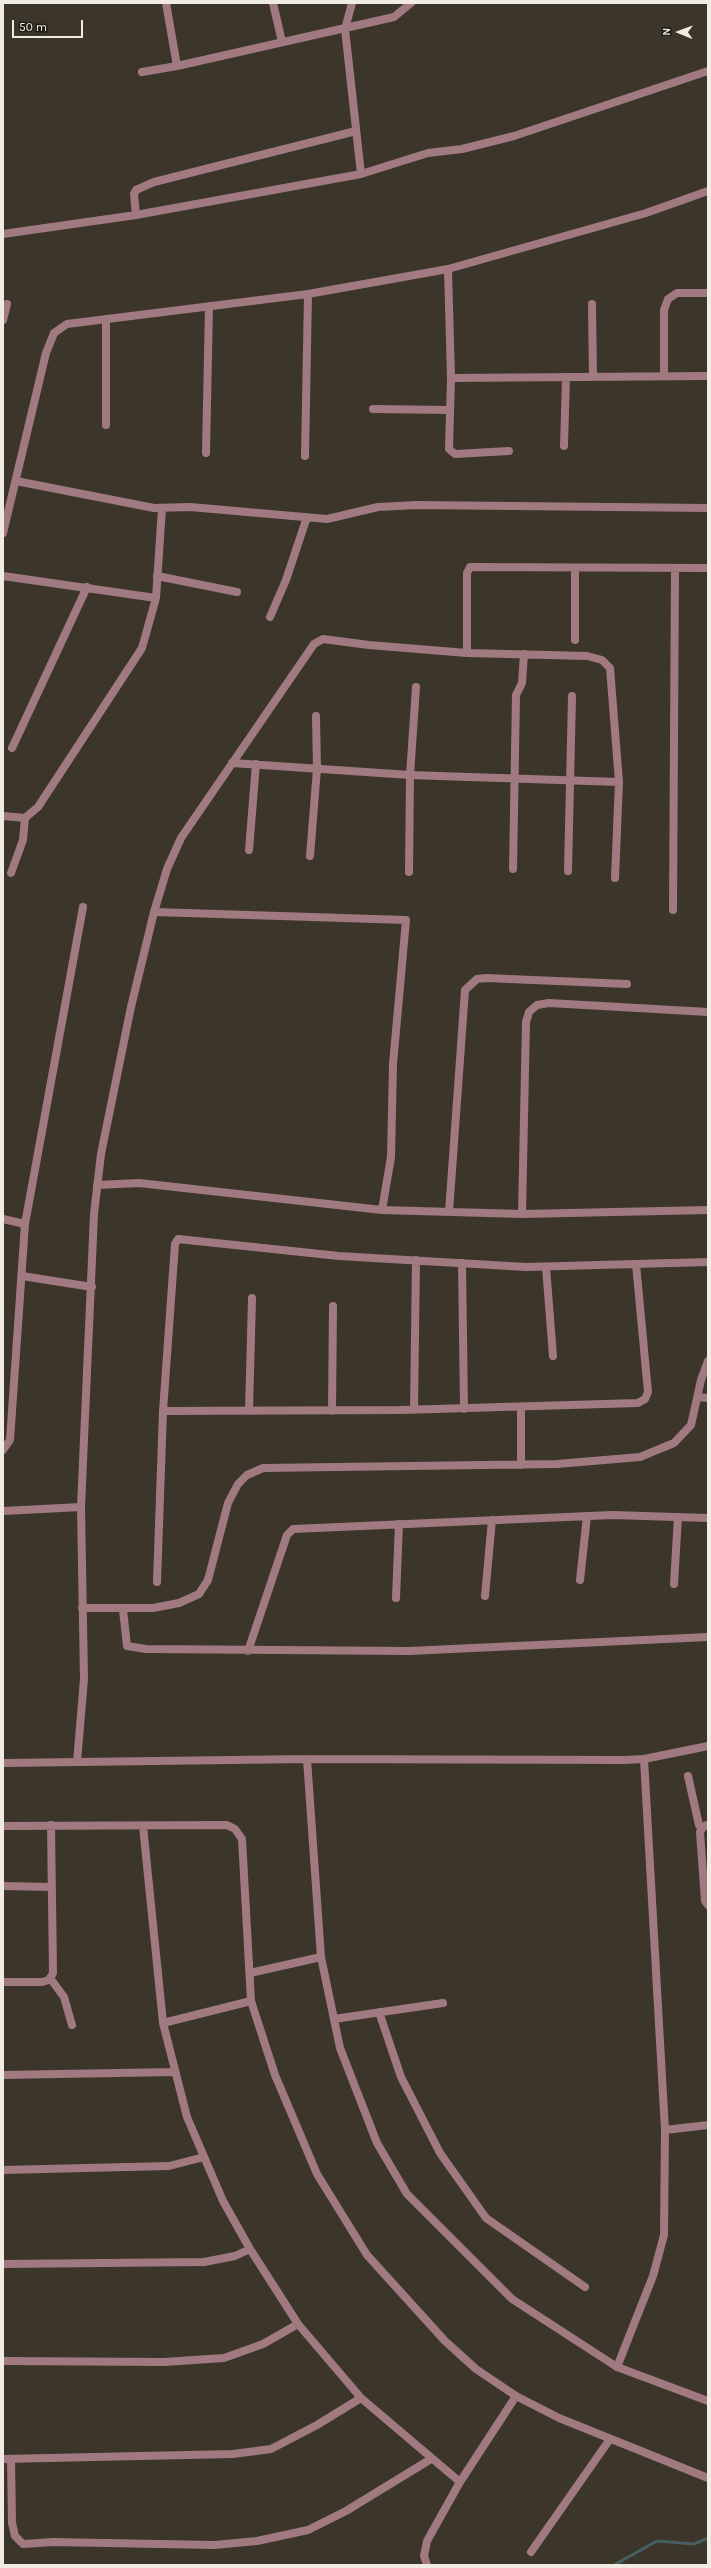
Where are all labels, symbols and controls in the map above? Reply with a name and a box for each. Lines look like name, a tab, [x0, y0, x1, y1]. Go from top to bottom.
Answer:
scale bar	[14, 12, 85, 38]
north arrow	[659, 12, 699, 52]
text: 50 m	[19, 20, 47, 34]
text: N	[660, 28, 673, 36]

